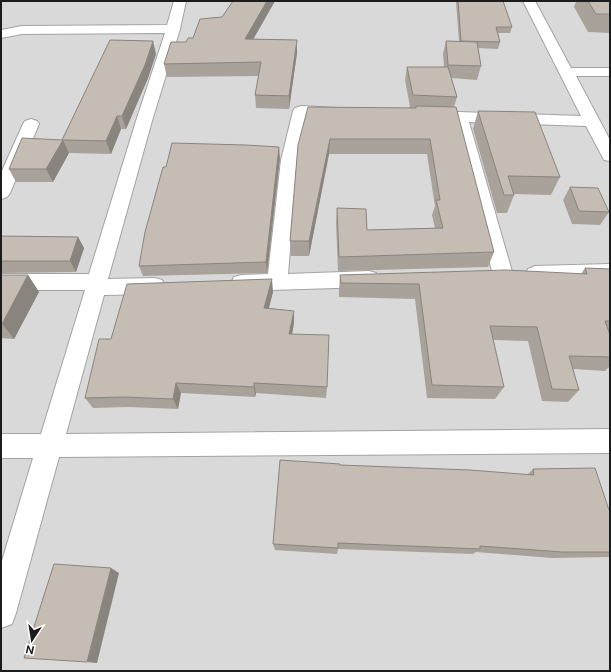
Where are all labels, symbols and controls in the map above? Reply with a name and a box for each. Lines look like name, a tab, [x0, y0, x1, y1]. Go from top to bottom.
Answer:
north arrow	[12, 620, 52, 660]
text: N	[24, 643, 35, 657]

